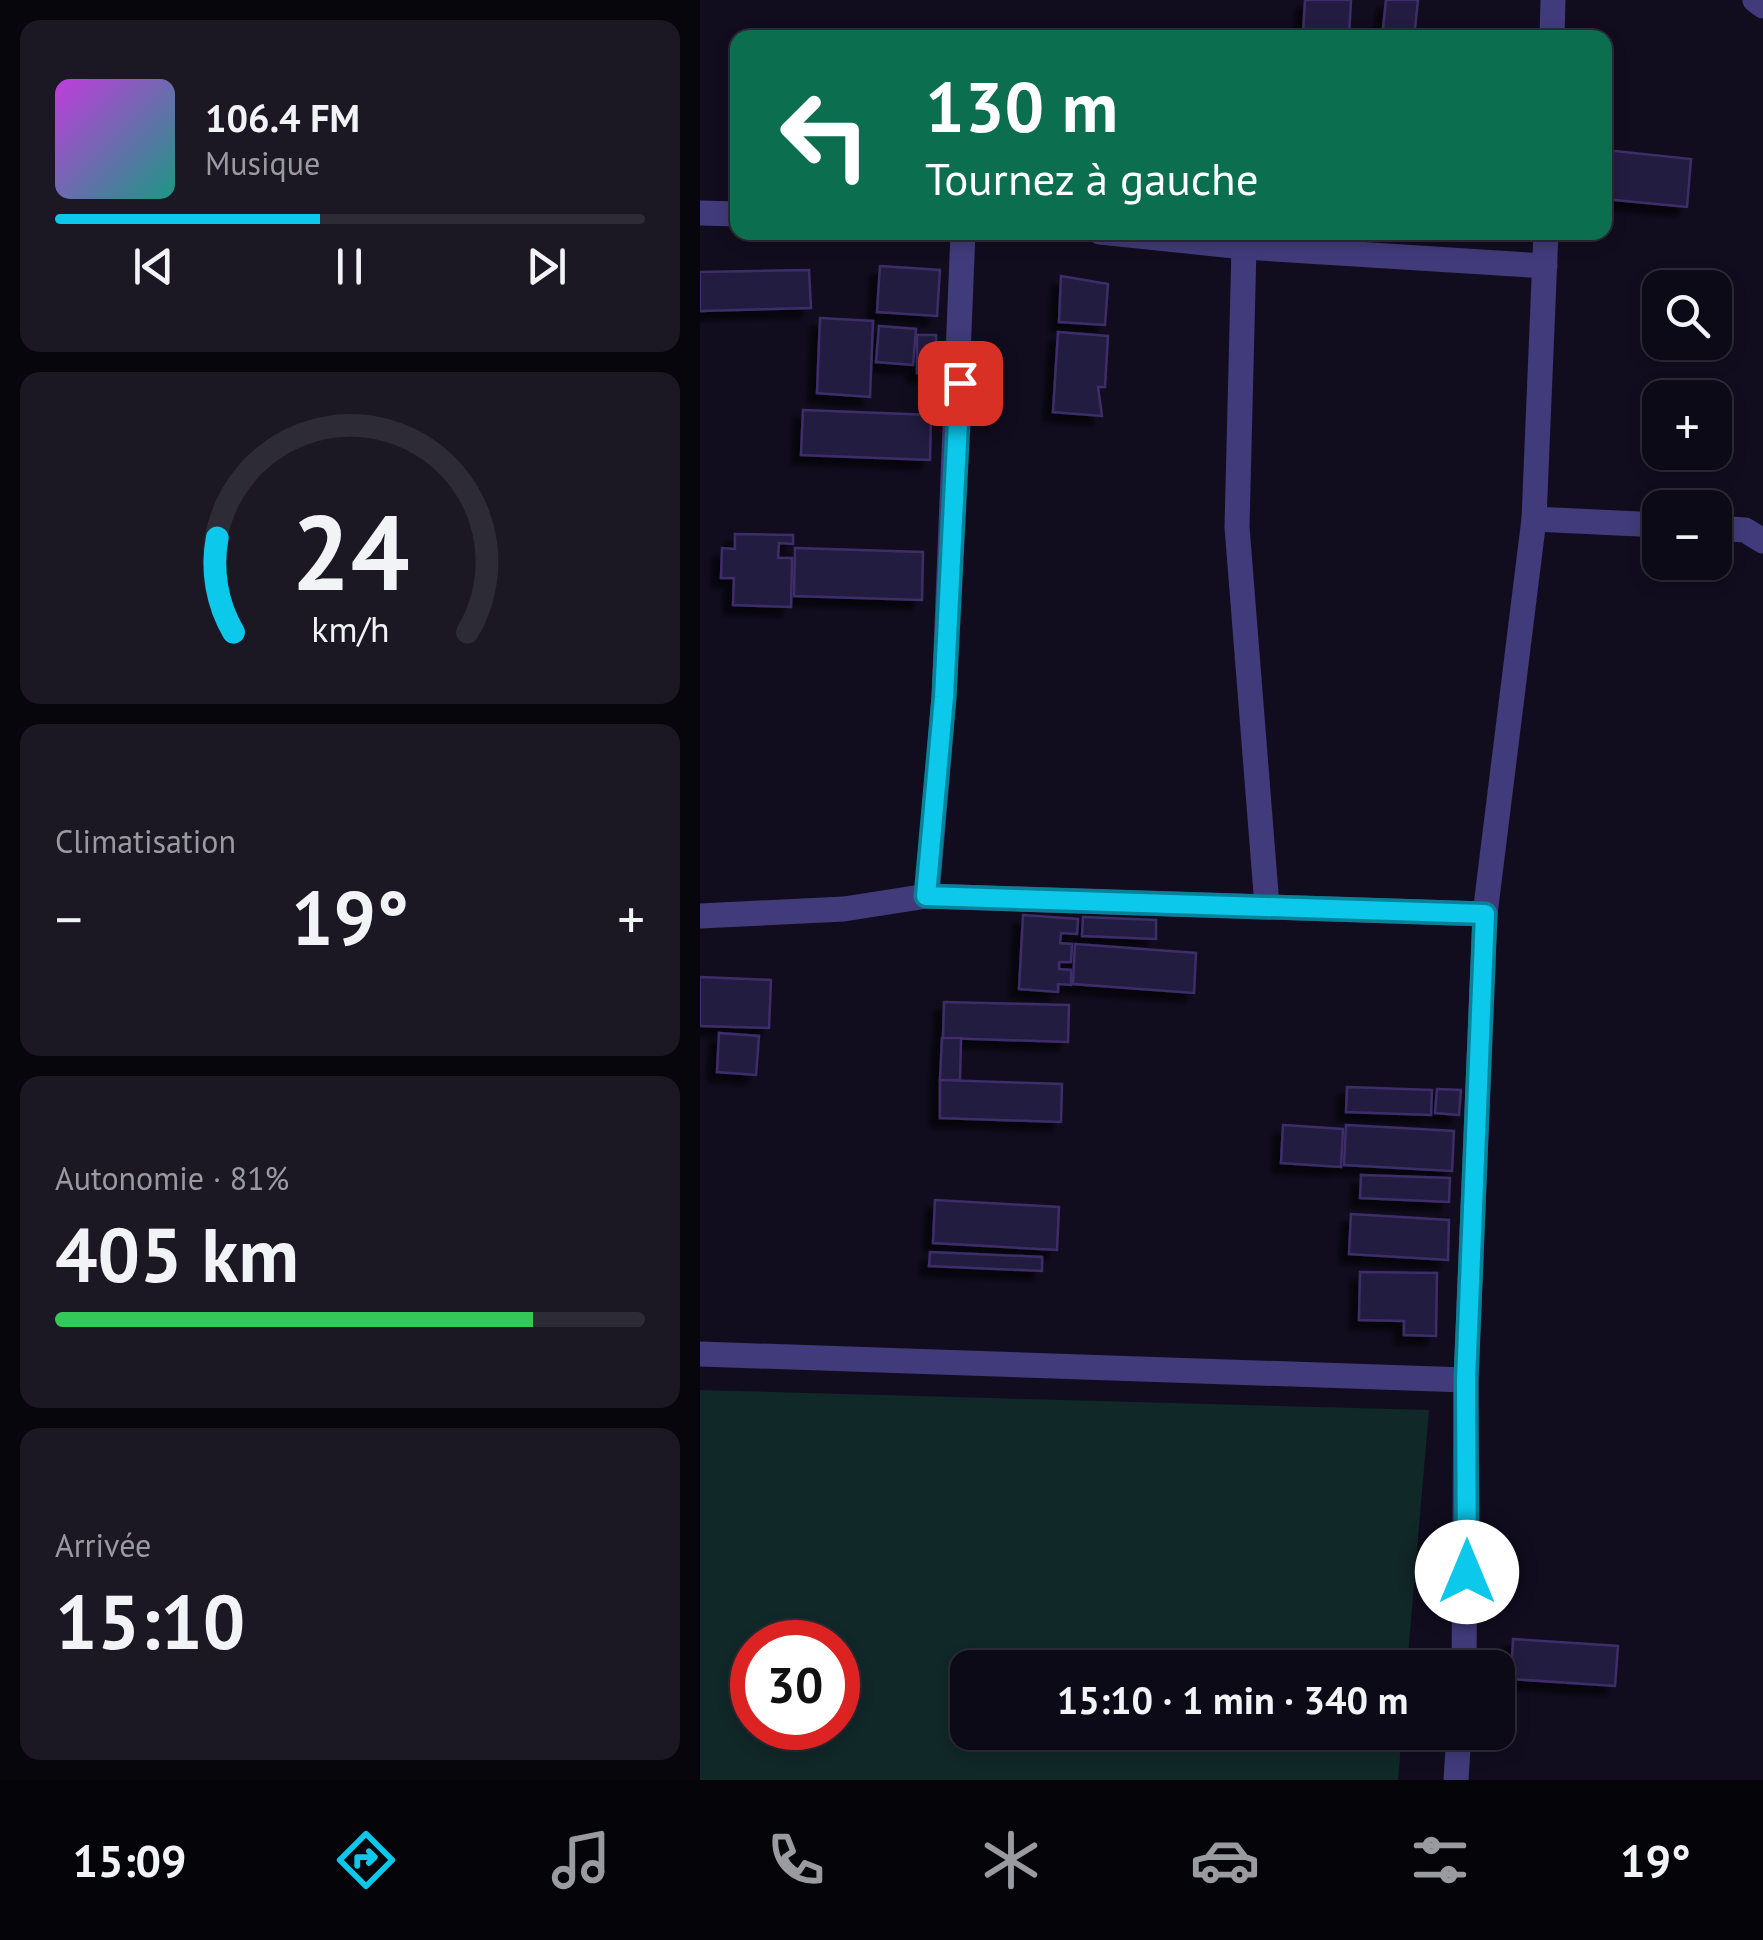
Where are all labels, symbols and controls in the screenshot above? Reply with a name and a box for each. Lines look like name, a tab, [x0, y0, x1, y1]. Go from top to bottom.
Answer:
text: 130 m	[925, 61, 1118, 151]
icon: left	[760, 70, 890, 200]
text: 106.4 FM	[205, 93, 360, 142]
text: Musique	[205, 142, 320, 184]
text: Tournez à gauche	[925, 149, 1259, 207]
icon: previous	[126, 239, 181, 294]
icon: pause	[322, 239, 377, 294]
icon: next	[519, 239, 574, 294]
map controls	[1642, 270, 1732, 580]
button: search	[1642, 270, 1732, 360]
pin	[918, 341, 1003, 426]
icon: arrive	[933, 356, 988, 411]
button: +	[1642, 380, 1732, 470]
text: 24	[291, 484, 409, 619]
button: −	[1642, 490, 1732, 580]
text: km/h	[311, 606, 389, 652]
text: Climatisation	[55, 820, 236, 862]
text: 19°	[291, 869, 409, 966]
text: −	[55, 883, 83, 954]
text: +	[617, 883, 645, 954]
text: Autonomie · 81%	[55, 1157, 289, 1199]
text: 405 km	[55, 1206, 299, 1303]
position arrow	[1415, 1520, 1519, 1624]
text: Arrivée	[55, 1524, 151, 1566]
text: 15:10	[55, 1573, 245, 1670]
speed limit sign: 30	[730, 1620, 860, 1750]
text: 15:10 · 1 min · 340 m	[1057, 1675, 1408, 1724]
icon: directions	[331, 1825, 401, 1895]
icon: music	[546, 1825, 616, 1895]
icon: phone	[761, 1825, 831, 1895]
icon: climate	[976, 1825, 1046, 1895]
icon: car	[1190, 1825, 1260, 1895]
icon: filters	[1405, 1825, 1475, 1895]
text: 15:09	[72, 1831, 187, 1889]
text: 19°	[1620, 1831, 1691, 1889]

